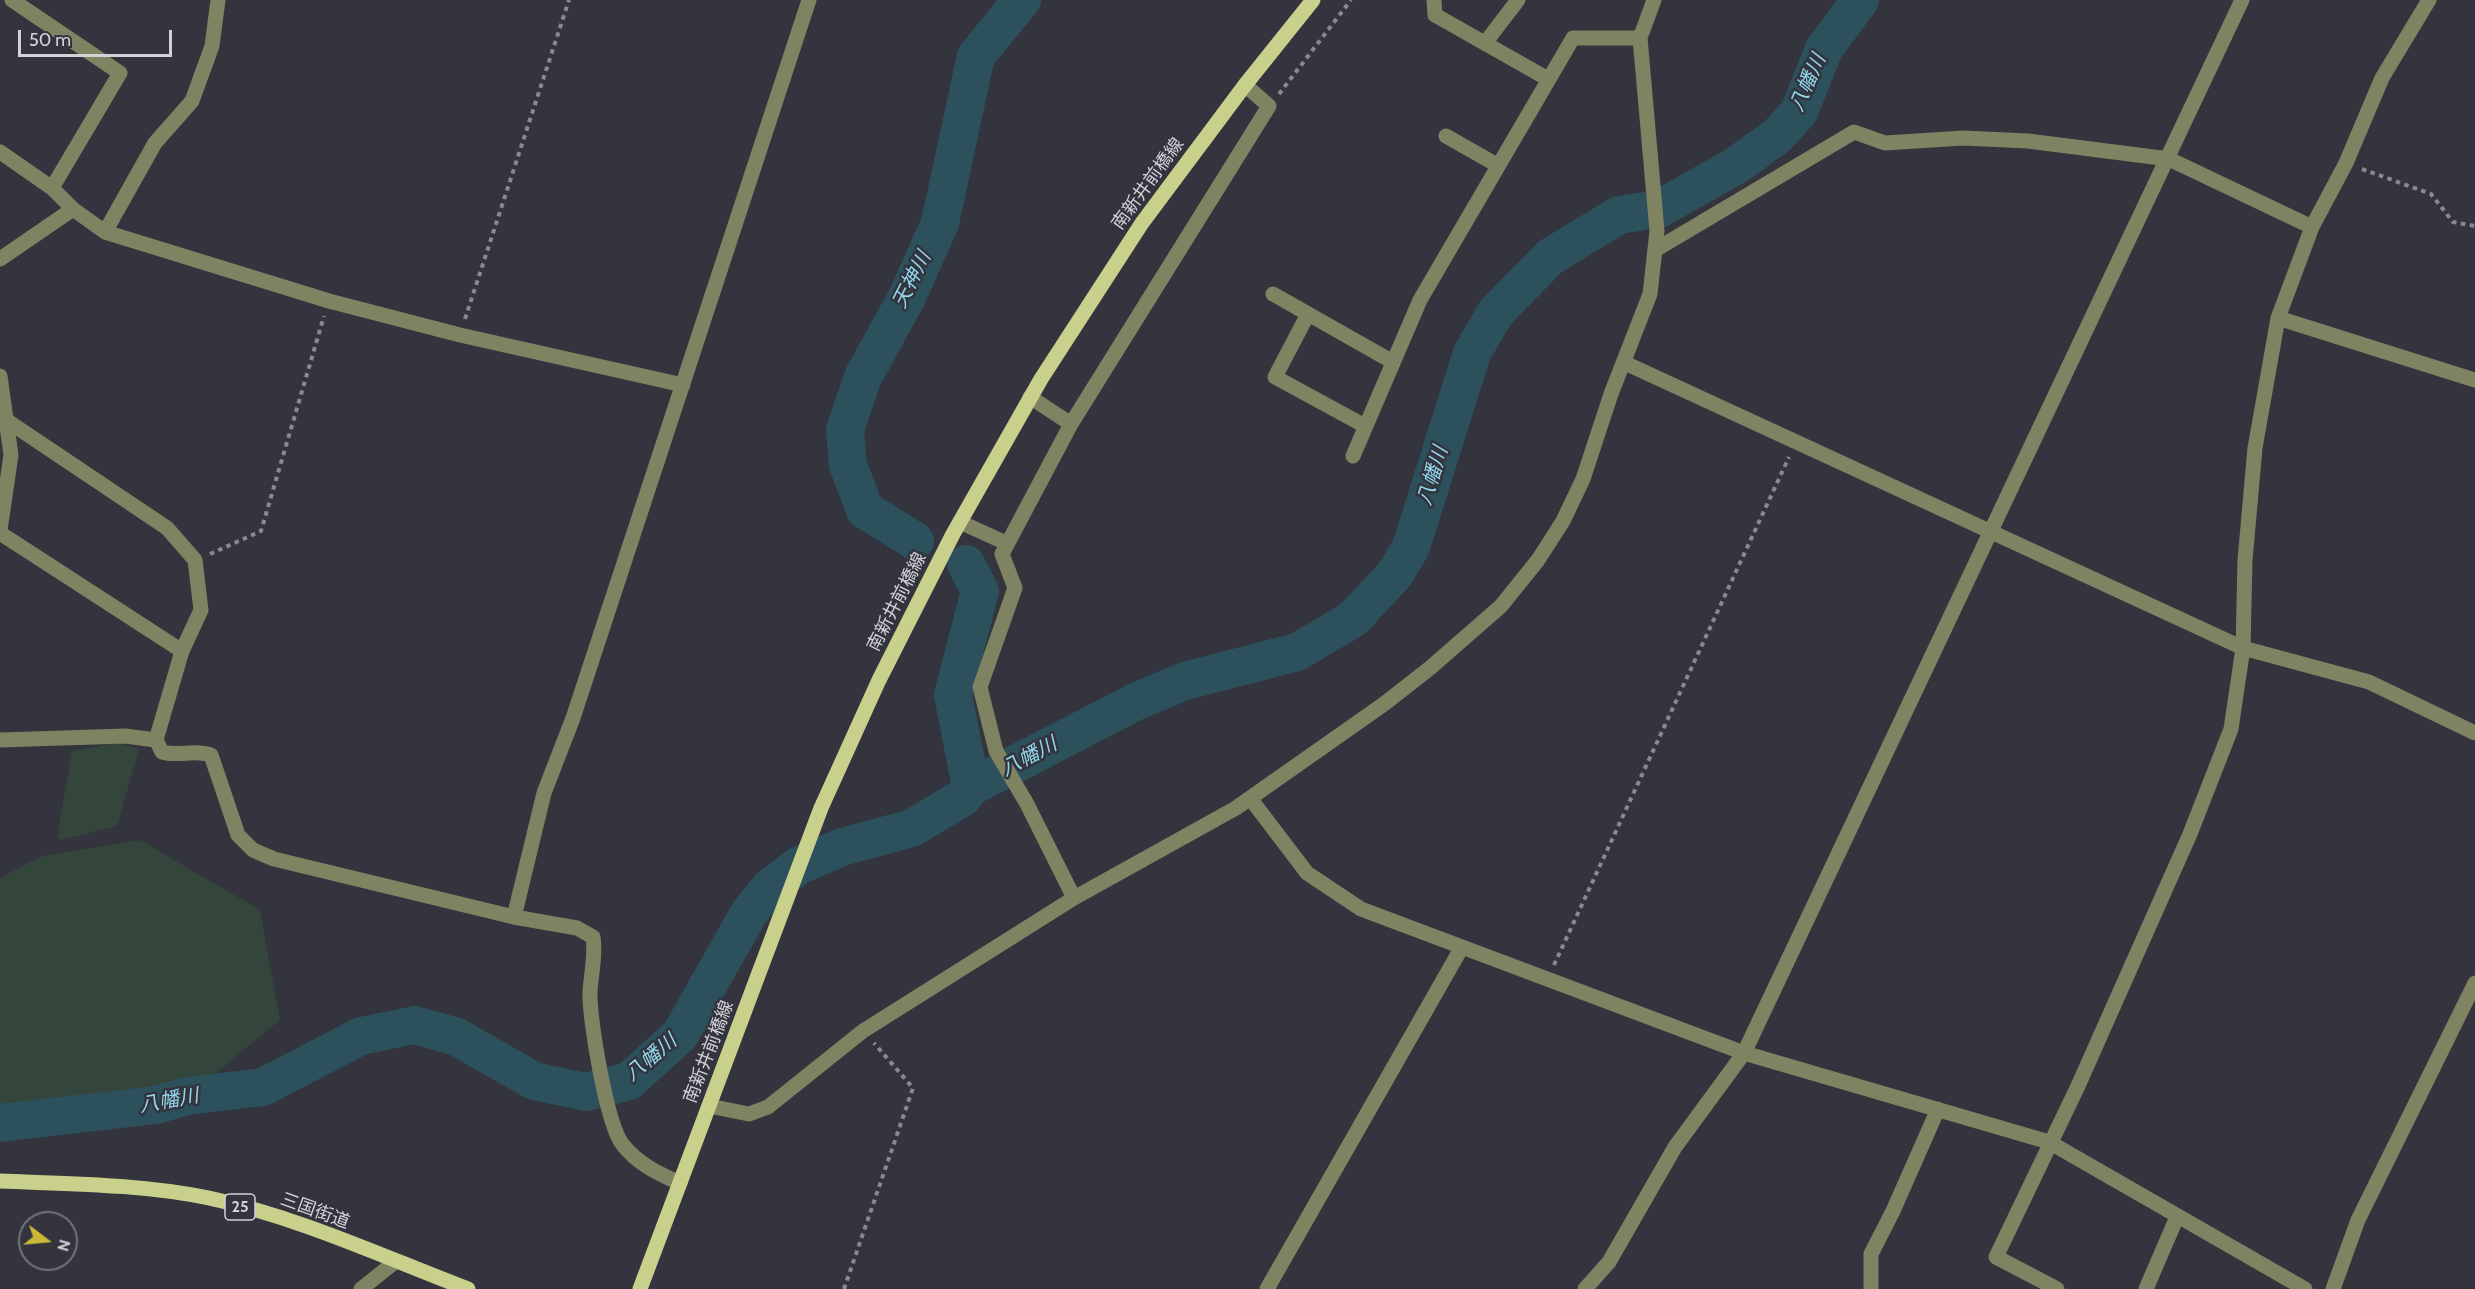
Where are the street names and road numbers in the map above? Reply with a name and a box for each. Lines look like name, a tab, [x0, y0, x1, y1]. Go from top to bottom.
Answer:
street label: 南新井前橋線	[1108, 134, 1188, 234]
street label: 南新井前橋線	[863, 549, 931, 655]
street label: 南新井前橋線	[680, 998, 738, 1106]
street label: 三国街道	[277, 1189, 353, 1233]
road number: 25	[225, 1194, 255, 1220]

